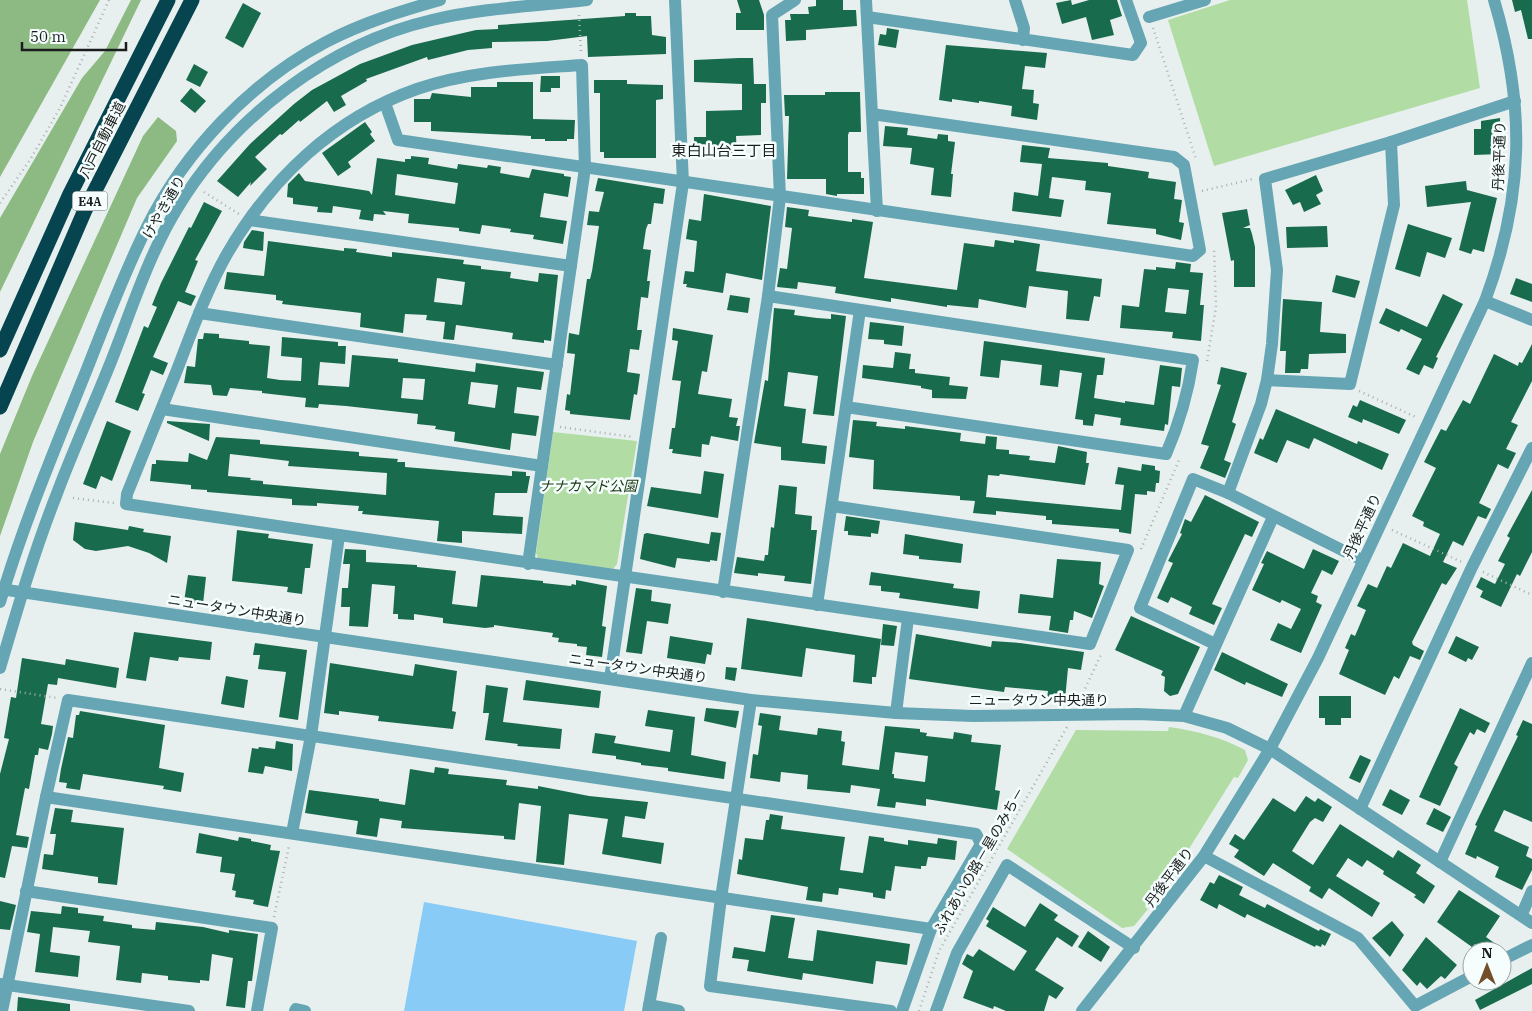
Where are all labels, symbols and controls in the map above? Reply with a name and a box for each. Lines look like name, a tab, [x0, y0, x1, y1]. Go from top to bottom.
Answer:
scale bar	[22, 20, 126, 52]
text: 50 m	[30, 27, 66, 46]
street label: 八戸自動車道	[75, 98, 129, 182]
street label: 丹後平通り	[1489, 121, 1509, 191]
district label: 東白山台三丁目	[671, 141, 777, 160]
street label: けやき通り	[139, 172, 189, 242]
road number: E4A	[72, 192, 108, 210]
park label: ナナカマド公園	[539, 477, 639, 495]
street label: 丹後平通り	[1339, 490, 1385, 562]
street label: ニュータウン中央通り	[166, 590, 308, 630]
street label: ニュータウン中央通り	[567, 649, 709, 687]
street label: ニュータウン中央通り	[969, 691, 1109, 709]
street label: ふれあいの路－星のみち－	[929, 784, 1029, 938]
street label: 丹後平通り	[1141, 844, 1197, 910]
north arrow	[1462, 941, 1512, 991]
text: N	[1481, 944, 1493, 962]

